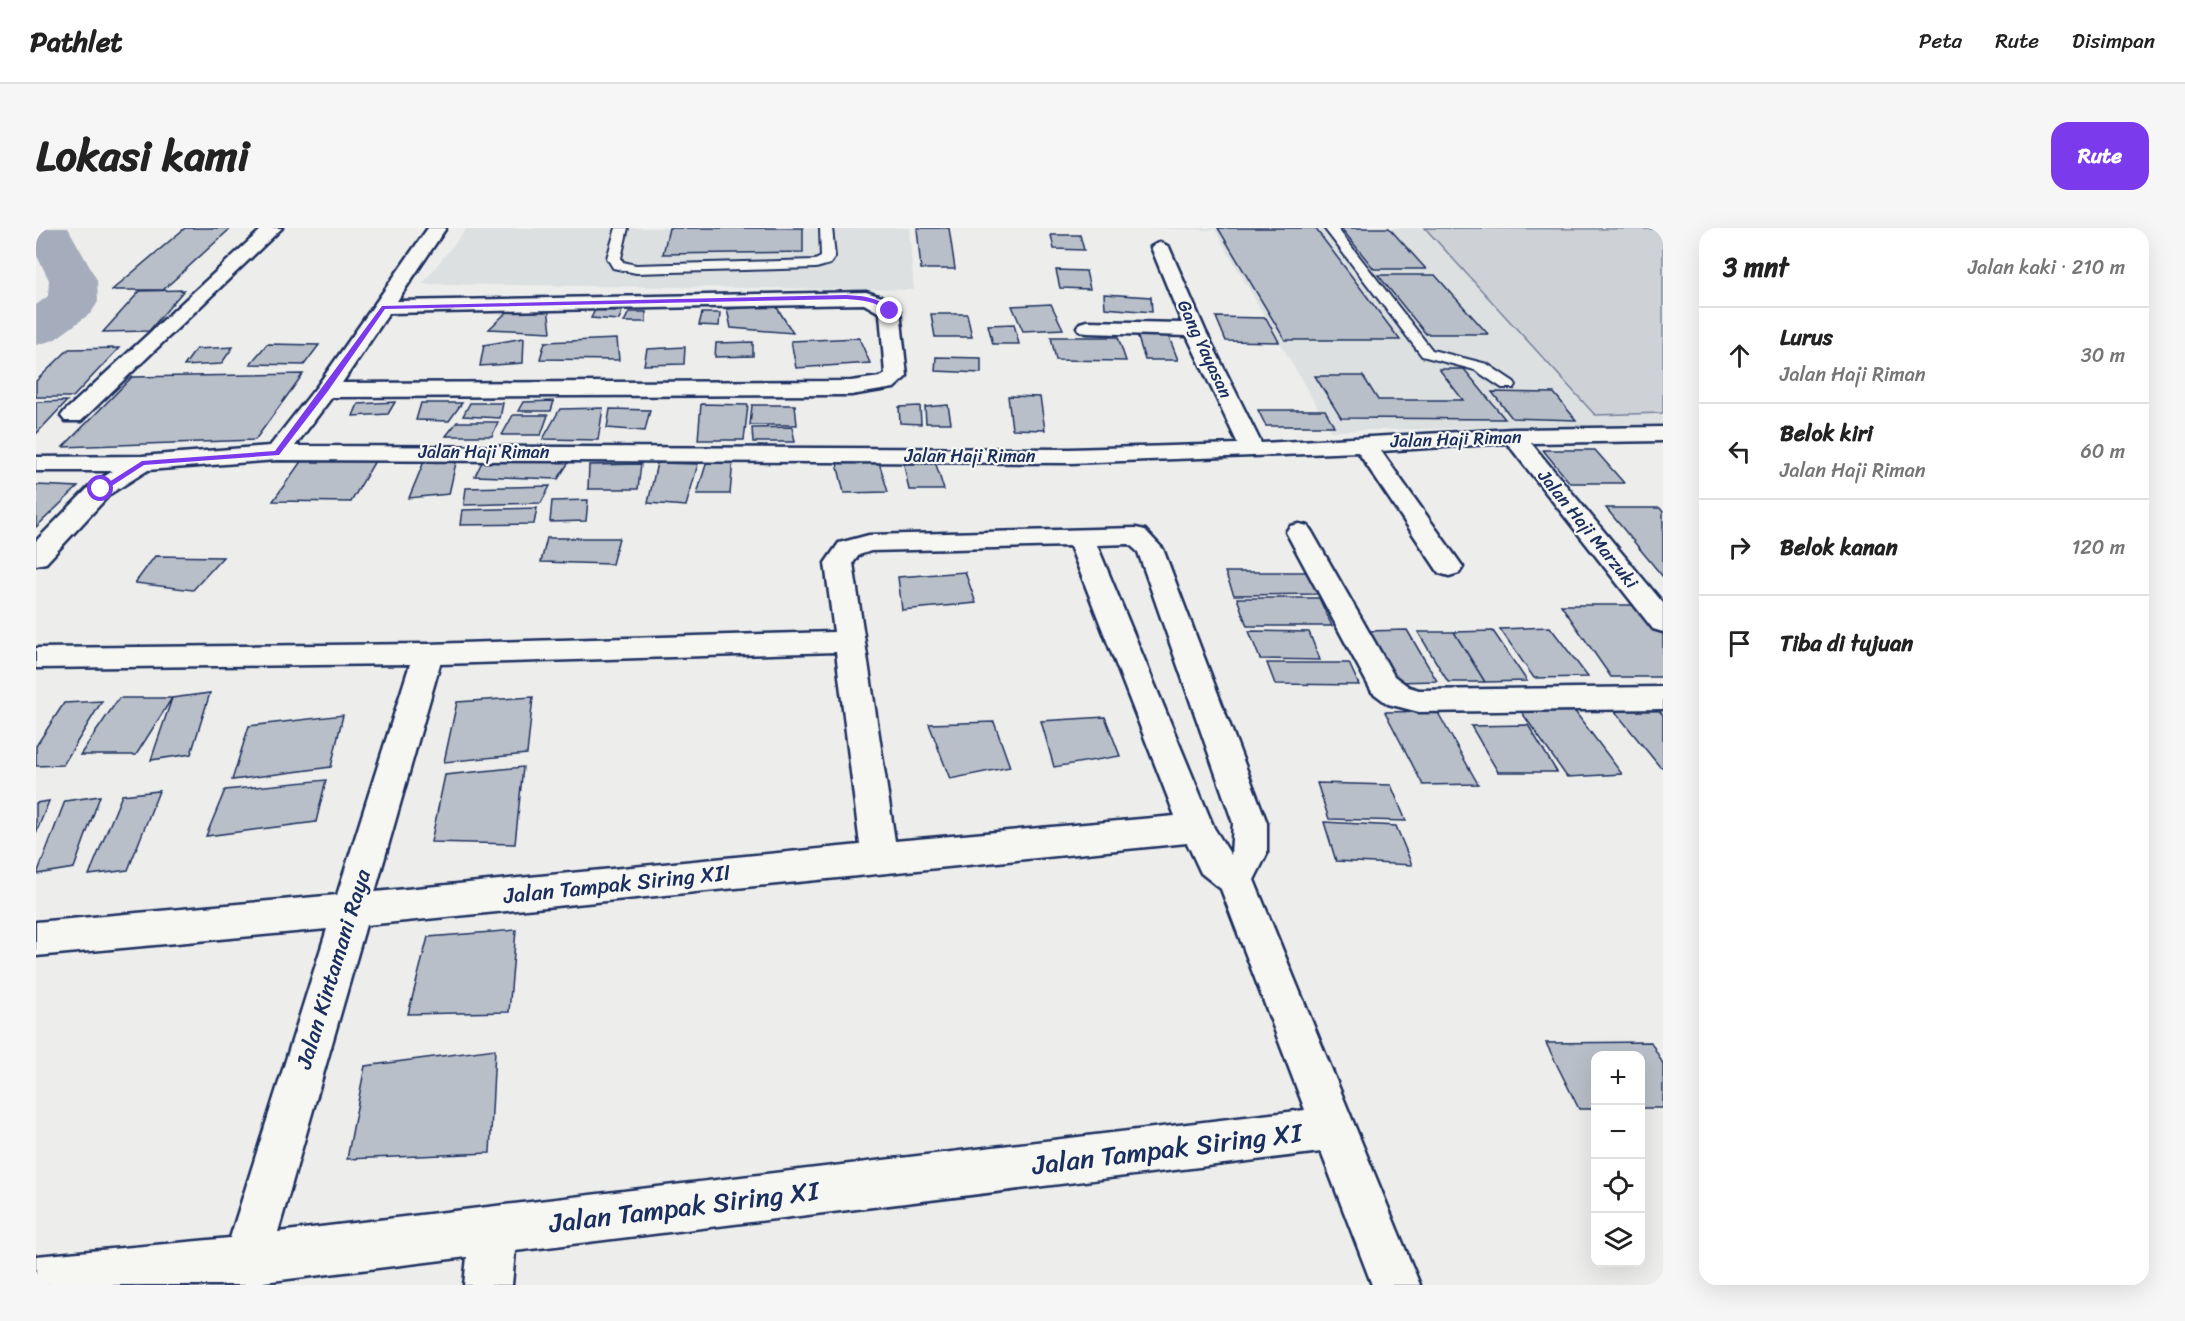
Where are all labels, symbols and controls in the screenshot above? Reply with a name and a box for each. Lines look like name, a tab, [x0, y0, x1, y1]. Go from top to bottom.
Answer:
text: Pathlet	[30, 17, 123, 66]
text: Peta	[1919, 22, 1962, 60]
text: Rute	[1995, 22, 2039, 60]
text: Disimpan	[2072, 22, 2155, 60]
text: Lokasi kami	[36, 119, 249, 193]
button: Rute	[2051, 122, 2149, 190]
text: 3 mnt	[1723, 244, 1789, 290]
text: Jalan kaki · 210 m	[1968, 250, 2125, 285]
street label: Gang Yayasan	[1168, 294, 1242, 404]
route end	[876, 297, 902, 323]
text: Lurus	[1780, 318, 1833, 357]
text: 30 m	[2081, 338, 2125, 373]
icon: ahead	[1723, 339, 1756, 372]
text: Jalan Haji Riman	[1780, 357, 1926, 392]
text: Belok kiri	[1780, 414, 1873, 453]
street label: Jalan Haji Riman	[1389, 421, 1522, 457]
text: 60 m	[2080, 434, 2125, 469]
icon: left	[1723, 435, 1756, 468]
street label: Jalan Haji Riman	[418, 436, 550, 468]
street label: Jalan Haji Riman	[904, 440, 1036, 472]
text: Jalan Haji Riman	[1780, 453, 1926, 488]
street label: Jalan Haji Marzuki	[1529, 461, 1647, 597]
route start	[87, 475, 113, 501]
text: Belok kanan	[1780, 528, 1898, 567]
text: 120 m	[2072, 530, 2125, 565]
icon: right	[1723, 531, 1756, 564]
text: Tiba di tujuan	[1780, 624, 1913, 663]
icon: arrive	[1723, 627, 1756, 660]
street label: Jalan Tampak Siring XII	[501, 853, 732, 915]
street label: Jalan Kintamani Raya	[284, 863, 382, 1075]
map controls	[1591, 1051, 1645, 1267]
button: +	[1591, 1051, 1645, 1105]
button: −	[1591, 1105, 1645, 1159]
street label: Jalan Tampak Siring XI	[1029, 1108, 1307, 1189]
button: locate	[1591, 1159, 1645, 1213]
street label: Jalan Tampak Siring XI	[546, 1166, 824, 1247]
button: layers	[1591, 1213, 1645, 1267]

